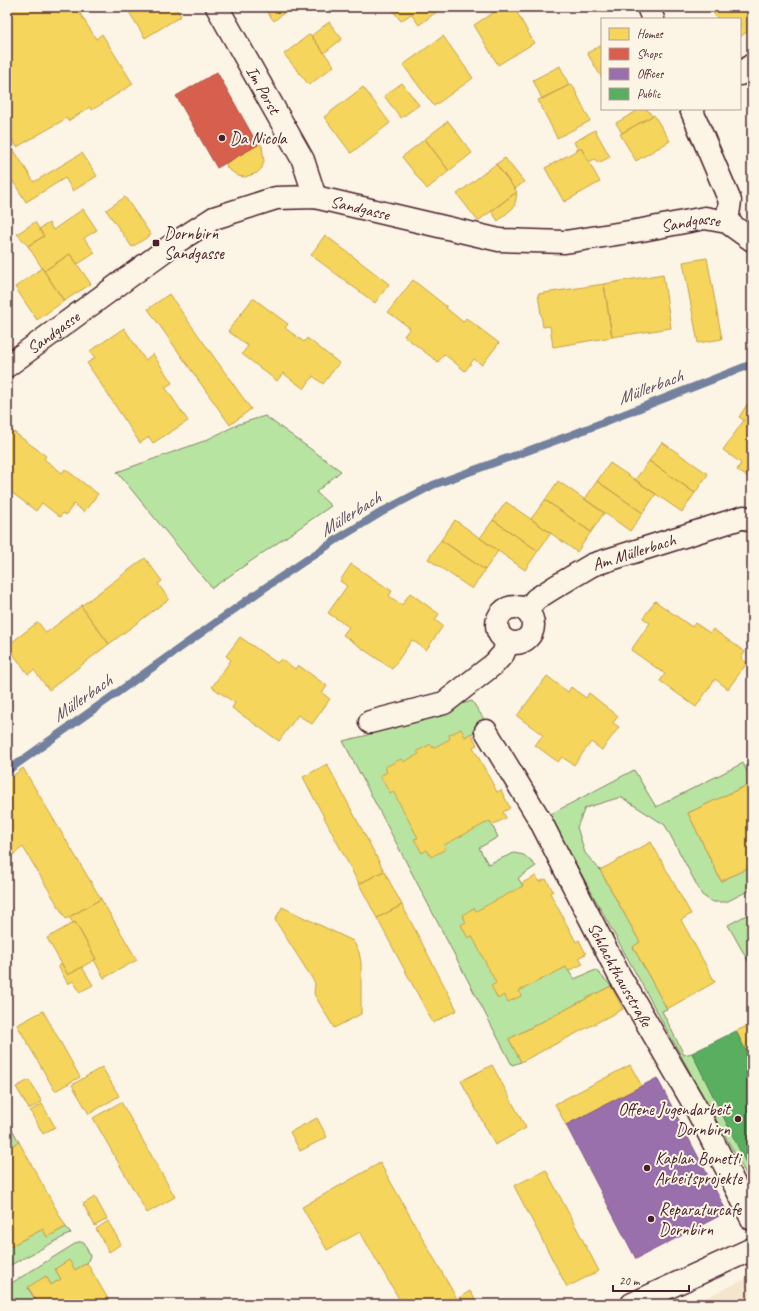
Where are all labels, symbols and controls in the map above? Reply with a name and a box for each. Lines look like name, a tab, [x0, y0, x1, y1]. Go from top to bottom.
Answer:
legend	[601, 18, 741, 110]
text: Homes	[637, 26, 664, 42]
text: Shops	[637, 46, 662, 62]
street label: Im Porst	[242, 62, 286, 119]
text: Offices	[637, 66, 664, 82]
text: Public	[637, 86, 661, 102]
place label: Da Nicola	[230, 128, 288, 149]
marker: Da Nicola	[217, 133, 227, 143]
street label: Sandgasse	[329, 190, 393, 225]
street label: Sandgasse	[659, 207, 723, 237]
place label: Dornbirn Sandgasse	[164, 223, 225, 264]
marker: Dornbirn Sandgasse	[151, 238, 161, 248]
street label: Sandgasse	[23, 305, 85, 358]
water label: Müllerbach	[615, 364, 687, 409]
water label: Müllerbach	[316, 486, 386, 541]
street label: Am Müllerbach	[590, 529, 678, 575]
water label: Müllerbach	[48, 669, 117, 726]
street label: Schlachthausstraße	[583, 919, 658, 1031]
place label: Offene Jugendarbeit Dornbirn	[618, 1099, 732, 1140]
marker: Offene Jugendarbeit Dornbirn	[733, 1114, 743, 1124]
place label: Kaplan Bonetti Arbeitsprojekte	[655, 1148, 743, 1189]
marker: Kaplan Bonetti Arbeitsprojekte	[642, 1163, 652, 1173]
place label: Reparaturcafe Dornbirn	[659, 1199, 743, 1240]
marker: Reparaturcafe Dornbirn	[646, 1214, 656, 1224]
scale bar	[613, 1267, 689, 1293]
text: 20 m	[619, 1273, 641, 1289]

